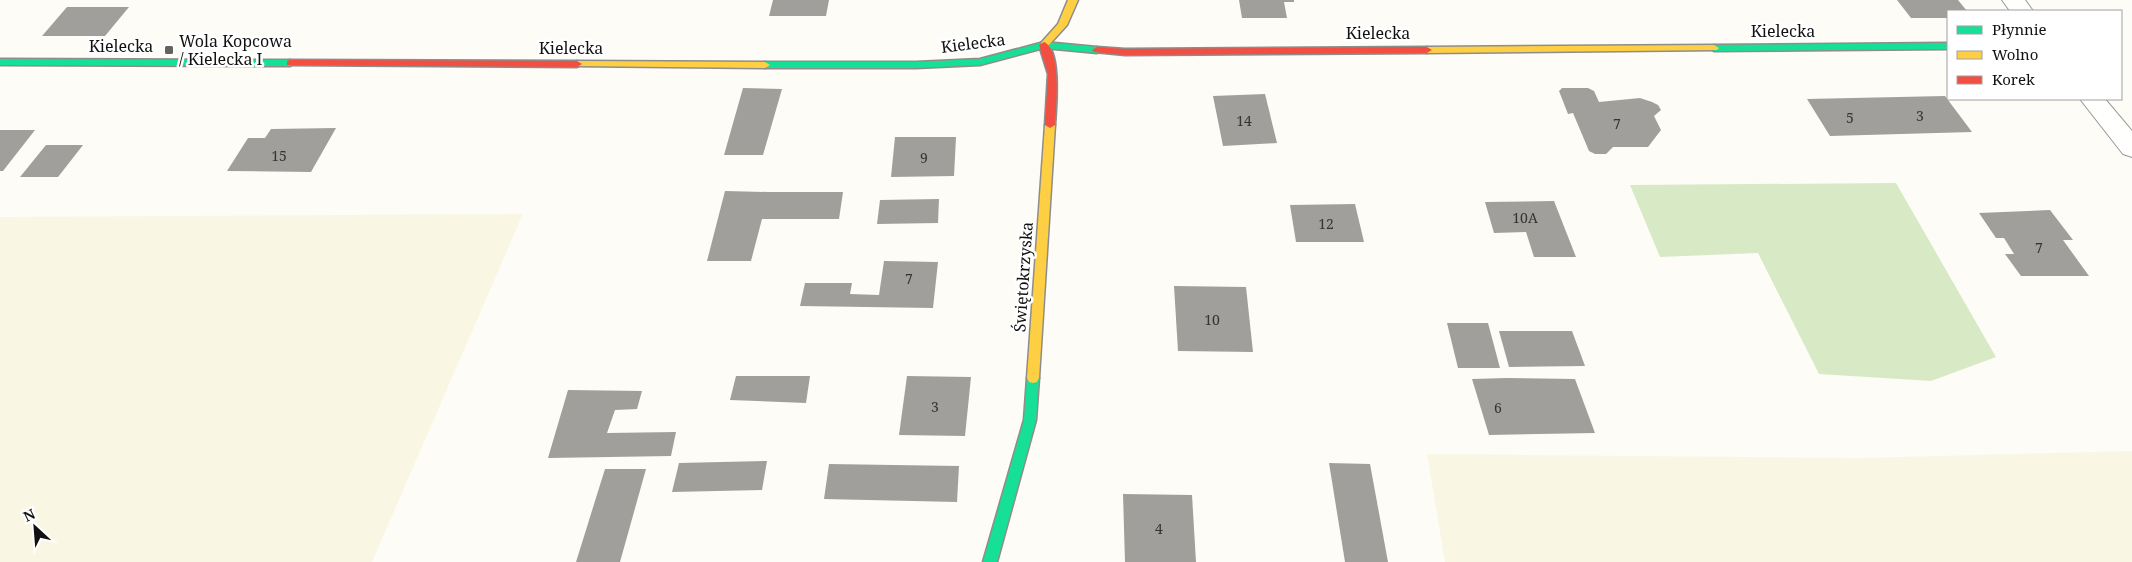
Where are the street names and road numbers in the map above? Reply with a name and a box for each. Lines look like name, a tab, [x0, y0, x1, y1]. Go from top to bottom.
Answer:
street label: Kielecka	[1751, 20, 1815, 42]
street label: Kielecka	[1346, 22, 1410, 44]
street label: Kielecka	[940, 28, 1006, 58]
street label: Kielecka	[89, 35, 153, 57]
street label: Kielecka	[539, 37, 603, 59]
street label: Świętokrzyska	[1008, 221, 1038, 333]

